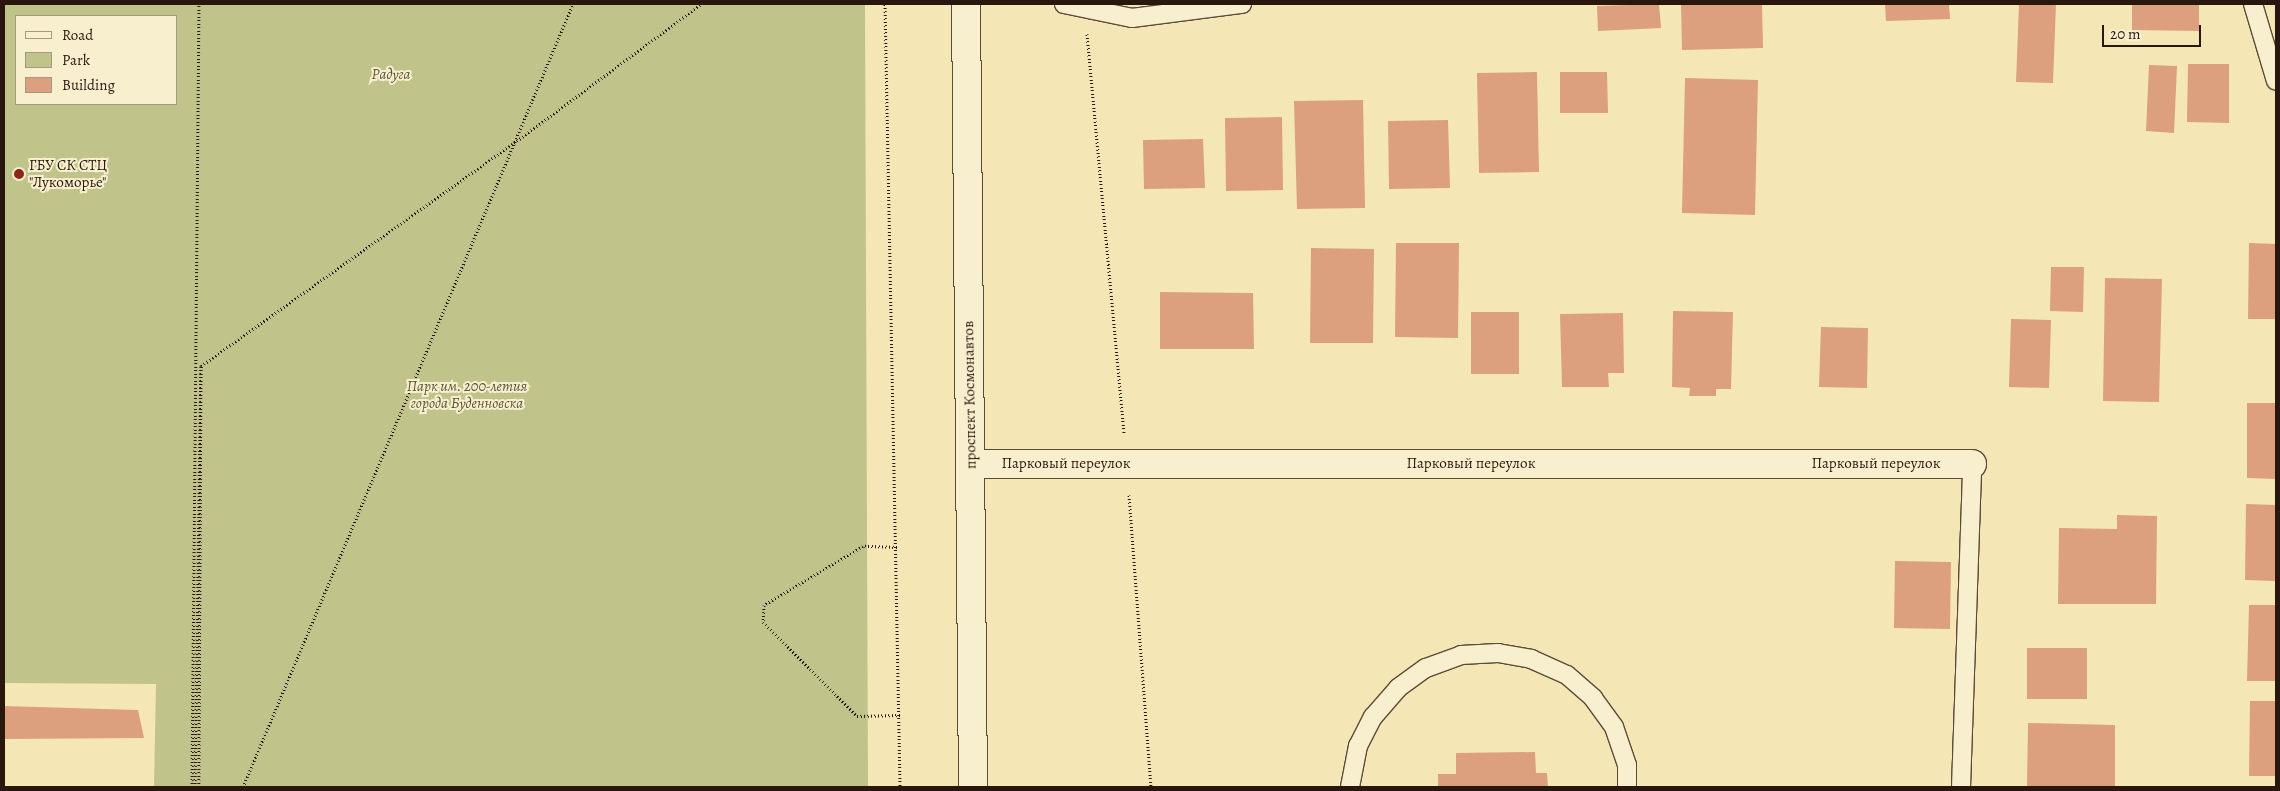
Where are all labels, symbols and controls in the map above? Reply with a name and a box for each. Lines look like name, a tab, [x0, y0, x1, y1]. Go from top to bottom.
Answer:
legend	[15, 15, 178, 105]
scale bar	[2105, 15, 2204, 47]
text: 20 m	[2110, 24, 2141, 44]
text: Road	[62, 25, 93, 45]
text: Park	[62, 50, 90, 70]
park label: Радуга	[371, 66, 411, 84]
text: Building	[62, 75, 115, 95]
place label: ГБУ СК СТЦ "Лукоморье"	[29, 156, 107, 191]
marker: ГБУ СК СТЦ "Лукоморье"	[13, 168, 25, 180]
street label: проспект Космонавтов	[960, 321, 980, 469]
park label: Парк им. 200-летия города Буденновска	[407, 377, 527, 412]
street label: Парковый переулок	[1002, 455, 1130, 473]
street label: Парковый переулок	[1407, 455, 1535, 473]
street label: Парковый переулок	[1812, 455, 1940, 473]

